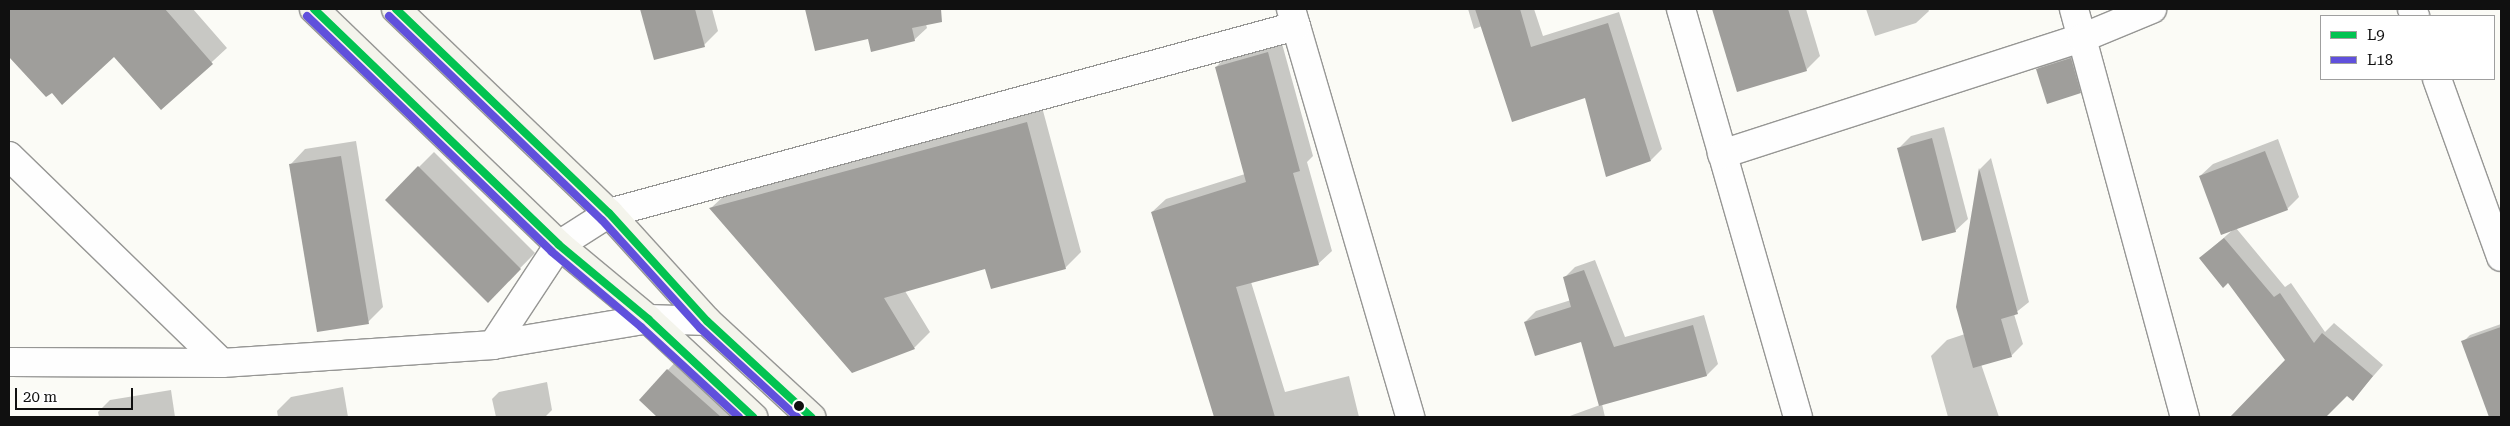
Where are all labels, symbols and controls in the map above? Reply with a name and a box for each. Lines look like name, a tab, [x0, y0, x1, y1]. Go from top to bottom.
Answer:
legend	[2320, 15, 2495, 80]
text: L9	[2367, 26, 2385, 44]
text: L18	[2367, 51, 2393, 69]
scale bar	[18, 378, 135, 410]
text: 20 m	[23, 388, 57, 406]
unlabelled marker	[794, 401, 804, 411]

